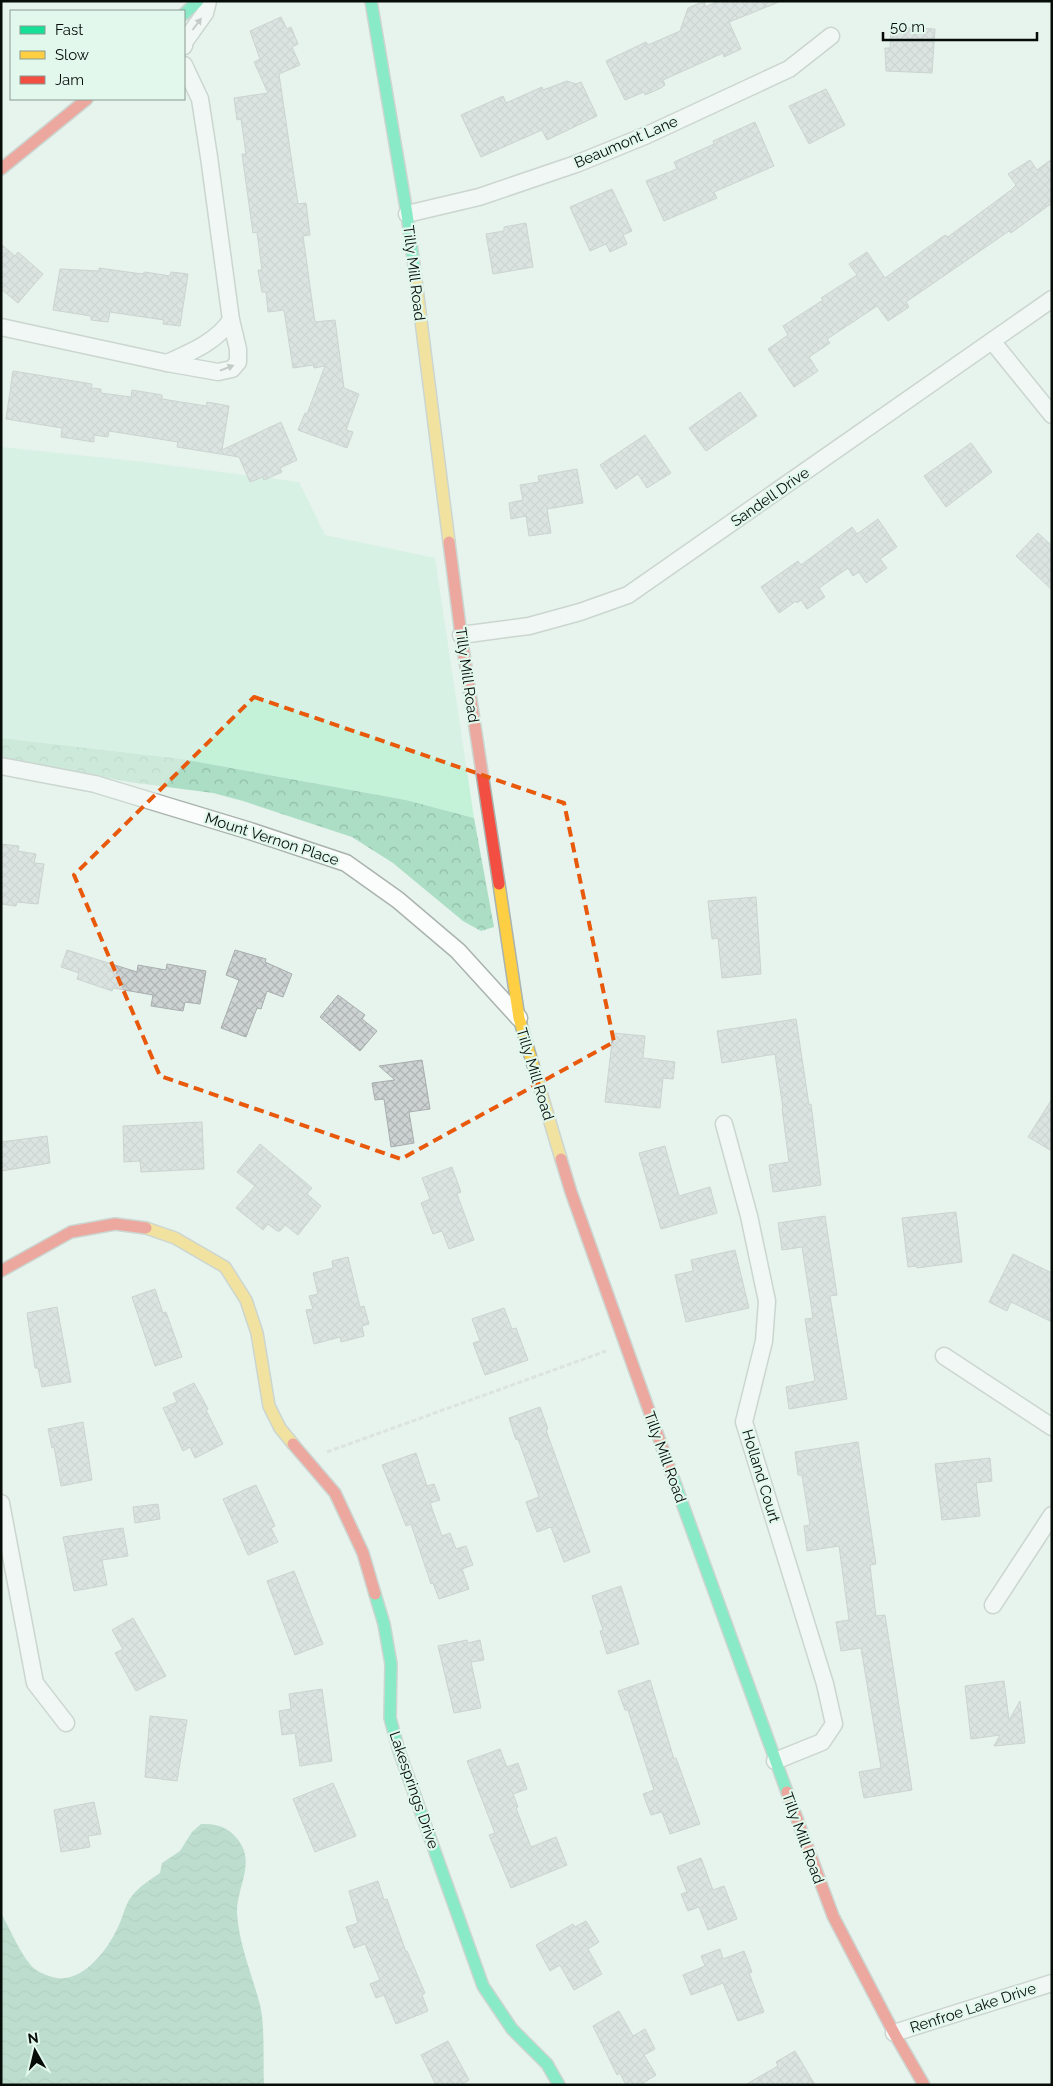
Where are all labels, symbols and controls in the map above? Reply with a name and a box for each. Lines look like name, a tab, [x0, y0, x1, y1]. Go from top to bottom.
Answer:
legend	[10, 10, 185, 100]
scale bar	[883, 10, 1037, 42]
one-way arrow	[192, 17, 202, 31]
text: 50 m	[890, 18, 925, 36]
text: Fast	[55, 21, 83, 39]
text: Slow	[55, 46, 89, 64]
text: Jam	[55, 71, 84, 89]
street label: Beaumont Lane	[572, 112, 681, 172]
street label: Tilly Mill Road	[399, 224, 429, 322]
one-way arrow	[220, 364, 235, 372]
street label: Sandell Drive	[727, 463, 813, 531]
street label: Tilly Mill Road	[451, 626, 483, 724]
street label: Mount Vernon Place	[203, 809, 341, 869]
street label: Tilly Mill Road	[512, 1026, 558, 1122]
street label: Tilly Mill Road	[640, 1409, 690, 1505]
street label: Holland Court	[738, 1427, 784, 1525]
street label: Lakesprings Drive	[385, 1729, 443, 1851]
street label: Tilly Mill Road	[778, 1790, 828, 1886]
street label: Renfroe Lake Drive	[908, 1979, 1038, 2037]
north arrow	[10, 2026, 60, 2076]
text: N	[27, 2029, 40, 2047]

